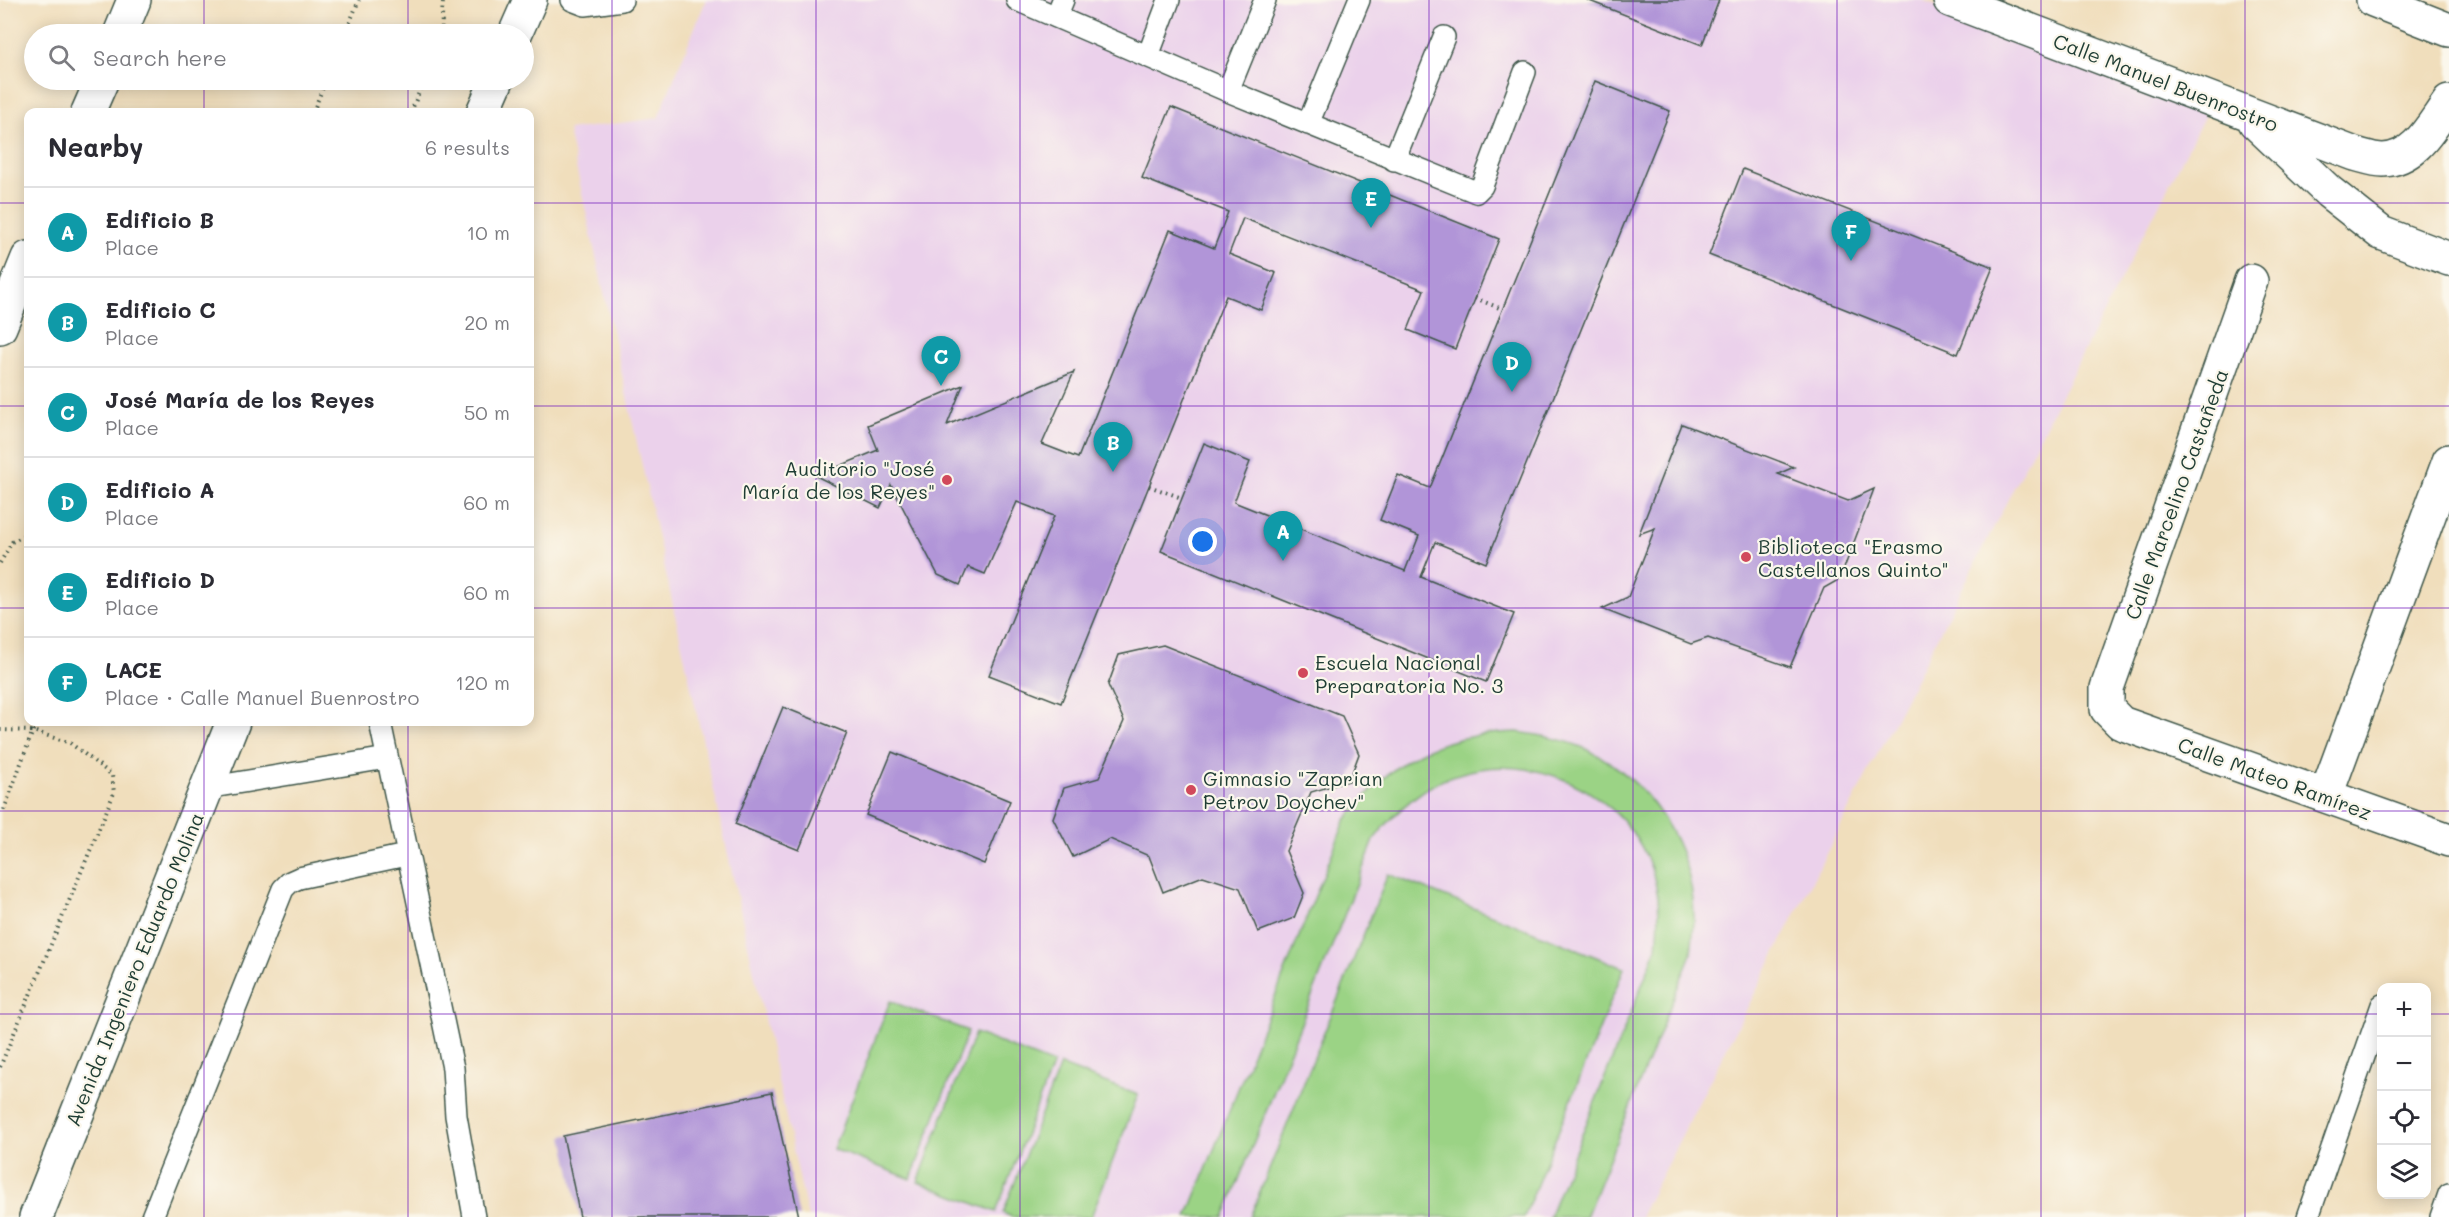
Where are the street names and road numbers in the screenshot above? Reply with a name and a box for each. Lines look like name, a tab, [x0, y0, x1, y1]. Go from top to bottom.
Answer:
street label: Calle Manuel Buenrostro	[2050, 27, 2282, 137]
street label: Calle Marcelino Castañeda	[2118, 365, 2234, 623]
street label: Calle Mateo Ramírez	[2174, 731, 2376, 825]
street label: Avenida Ingeniero Eduardo Molina	[59, 808, 209, 1130]

